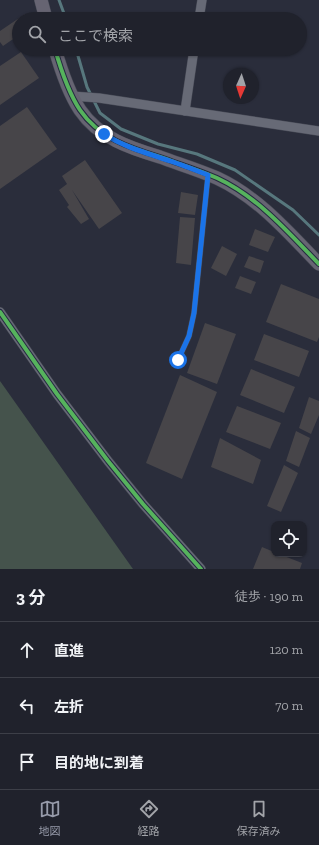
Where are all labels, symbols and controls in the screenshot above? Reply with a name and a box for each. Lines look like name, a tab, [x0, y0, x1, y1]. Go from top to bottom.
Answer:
search box	[12, 12, 307, 56]
icon: search	[26, 23, 48, 45]
text: ここで検索	[58, 27, 133, 45]
north arrow	[223, 68, 259, 104]
route end	[95, 125, 113, 143]
route start	[169, 351, 187, 369]
map controls	[271, 521, 307, 557]
button: locate	[271, 521, 307, 557]
text: 3 分	[16, 587, 45, 607]
text: 徒歩 · 190 m	[235, 589, 303, 604]
icon: ahead	[16, 639, 38, 661]
text: 直進	[54, 642, 84, 660]
text: 120 m	[270, 642, 303, 657]
icon: left	[16, 695, 38, 717]
text: 左折	[54, 698, 84, 716]
text: 70 m	[275, 698, 303, 713]
icon: arrive	[16, 751, 38, 773]
text: 目的地に到着	[54, 754, 144, 772]
tab: 地図	[39, 798, 61, 838]
tab: 経路	[138, 798, 160, 838]
tab: 保存済み	[237, 798, 281, 838]

